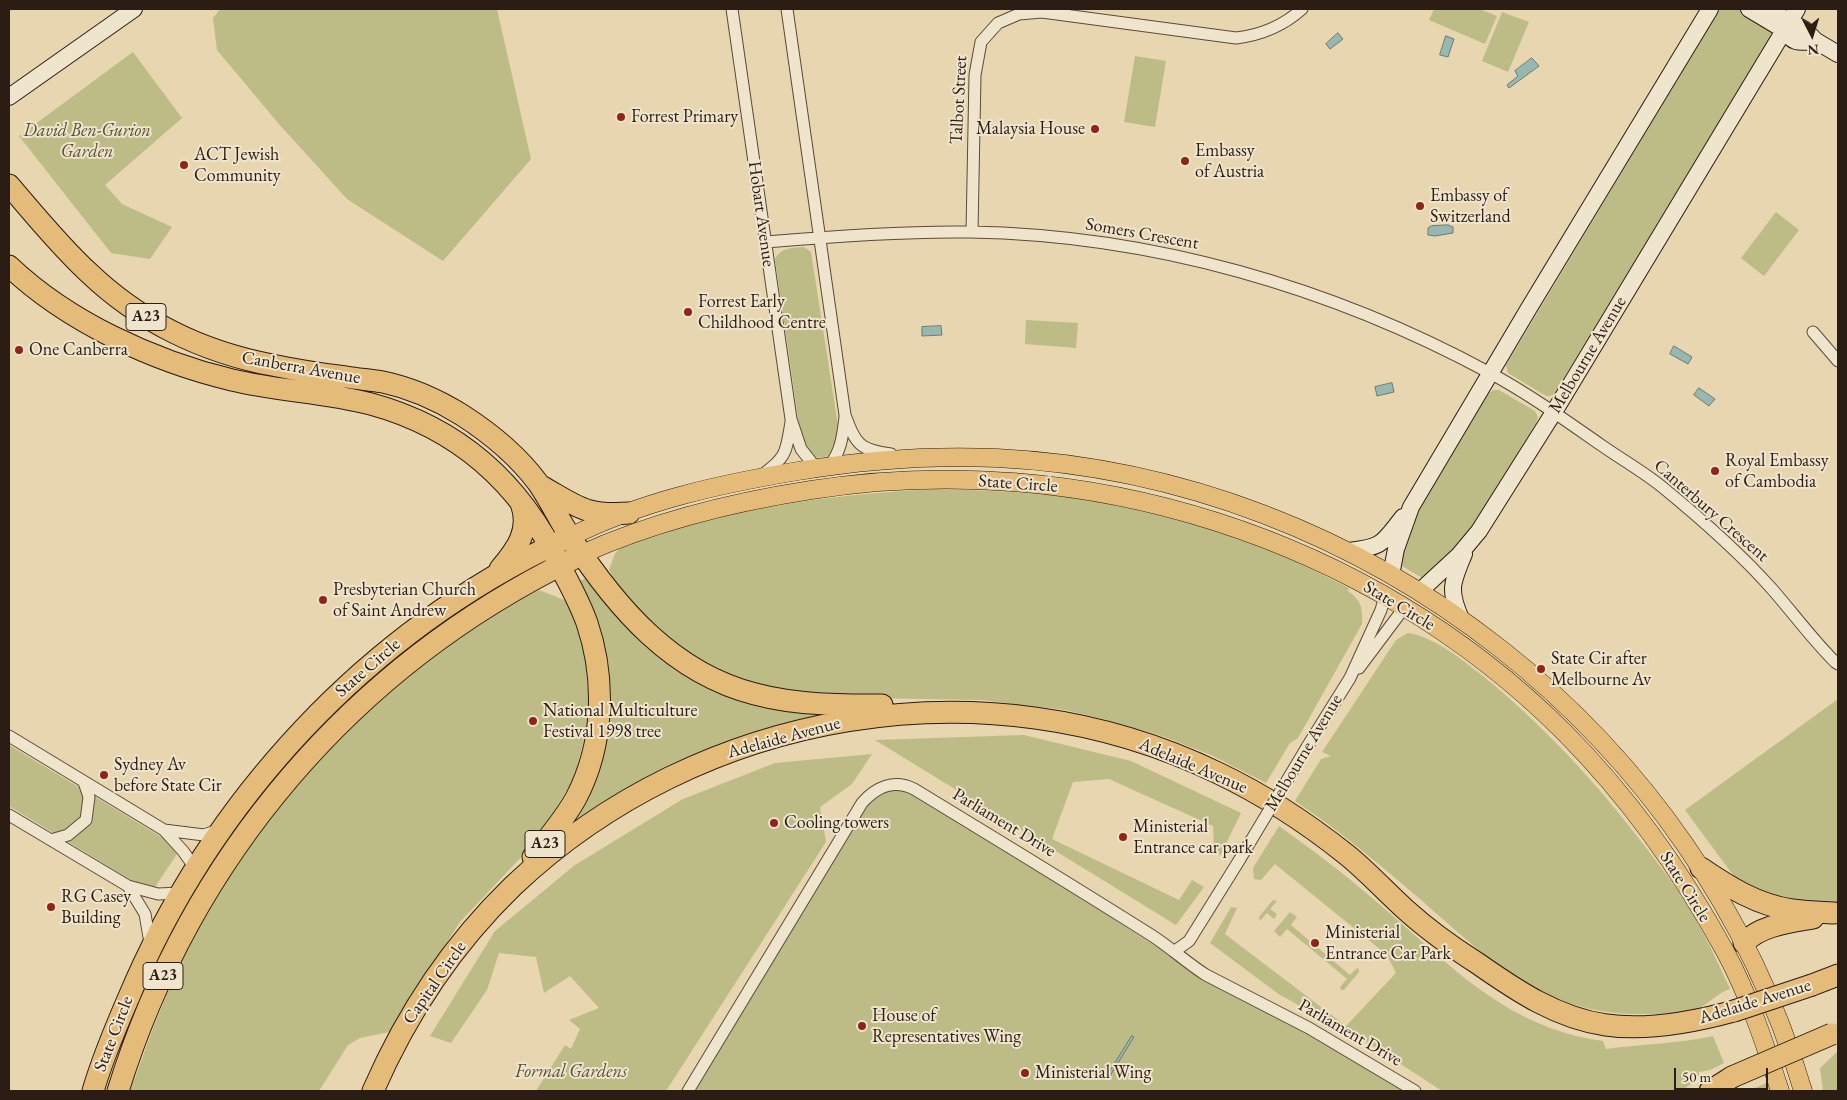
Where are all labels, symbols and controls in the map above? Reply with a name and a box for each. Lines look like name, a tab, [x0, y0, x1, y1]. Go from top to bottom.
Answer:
north arrow	[1787, 10, 1837, 60]
text: N	[1807, 40, 1820, 59]
street label: Talbot Street	[946, 55, 972, 145]
place label: Forrest Primary	[631, 106, 738, 128]
marker: Forrest Primary	[615, 111, 627, 123]
place label: Malaysia House	[976, 118, 1085, 140]
park label: David Ben-Gurion Garden	[23, 120, 151, 162]
marker: Malaysia House	[1089, 123, 1101, 135]
place label: Embassy of Austria	[1195, 140, 1264, 182]
place label: ACT Jewish Community	[194, 144, 281, 186]
marker: Embassy of Austria	[1179, 155, 1191, 167]
marker: ACT Jewish Community	[178, 159, 190, 171]
street label: Hobart Avenue	[743, 160, 779, 268]
place label: Embassy of Switzerland	[1430, 185, 1511, 228]
marker: Embassy of Switzerland	[1414, 200, 1426, 212]
street label: Somers Crescent	[1084, 213, 1200, 255]
place label: Forrest Early Childhood Centre	[698, 291, 826, 334]
street label: Melbourne Avenue	[1545, 293, 1631, 417]
road number: A23	[126, 304, 166, 330]
marker: Forrest Early Childhood Centre	[682, 306, 694, 318]
place label: One Canberra	[29, 339, 128, 361]
marker: One Canberra	[13, 344, 25, 356]
street label: Canberra Avenue	[240, 347, 362, 389]
place label: Royal Embassy of Cambodia	[1725, 450, 1829, 492]
street label: Canterbury Crescent	[1649, 455, 1773, 567]
marker: Royal Embassy of Cambodia	[1709, 465, 1721, 477]
street label: State Circle	[978, 470, 1058, 498]
street label: State Circle	[1359, 576, 1439, 636]
place label: Presbyterian Church of Saint Andrew	[333, 579, 476, 622]
marker: Presbyterian Church of Saint Andrew	[317, 594, 329, 606]
street label: State Circle	[331, 634, 405, 702]
place label: State Cir after Melbourne Av	[1551, 648, 1651, 691]
marker: State Cir after Melbourne Av	[1535, 663, 1547, 675]
street label: Melbourne Avenue	[1261, 691, 1347, 815]
place label: National Multiculture Festival 1998 tree	[543, 700, 697, 742]
street label: Adelaide Avenue	[725, 713, 843, 763]
marker: National Multiculture Festival 1998 tree	[527, 715, 539, 727]
street label: Adelaide Avenue	[1135, 733, 1251, 799]
place label: Sydney Av before State Cir	[114, 754, 222, 796]
marker: Sydney Av before State Cir	[98, 769, 110, 781]
street label: Parliament Drive	[949, 784, 1059, 862]
place label: Cooling towers	[784, 812, 889, 834]
place label: Ministerial Entrance car park	[1133, 816, 1253, 859]
marker: Cooling towers	[768, 817, 780, 829]
road number: A23	[525, 831, 565, 858]
marker: Ministerial Entrance car park	[1117, 831, 1129, 843]
street label: State Circle	[1655, 848, 1715, 926]
place label: RG Casey Building	[61, 886, 131, 929]
marker: RG Casey Building	[45, 901, 57, 913]
place label: Ministerial Entrance Car Park	[1325, 922, 1451, 964]
street label: Capital Circle	[399, 937, 471, 1029]
marker: Ministerial Entrance Car Park	[1309, 937, 1321, 949]
road number: A23	[143, 962, 183, 989]
street label: Adelaide Avenue	[1696, 975, 1814, 1029]
street label: State Circle	[90, 993, 138, 1075]
street label: Parliament Drive	[1294, 995, 1406, 1071]
place label: House of Representatives Wing	[872, 1005, 1021, 1048]
marker: House of Representatives Wing	[856, 1020, 868, 1032]
scale bar	[1677, 1058, 1771, 1090]
park label: Formal Gardens	[515, 1061, 627, 1083]
place label: Ministerial Wing	[1035, 1062, 1151, 1084]
marker: Ministerial Wing	[1019, 1067, 1031, 1079]
text: 50 m	[1682, 1067, 1711, 1086]

